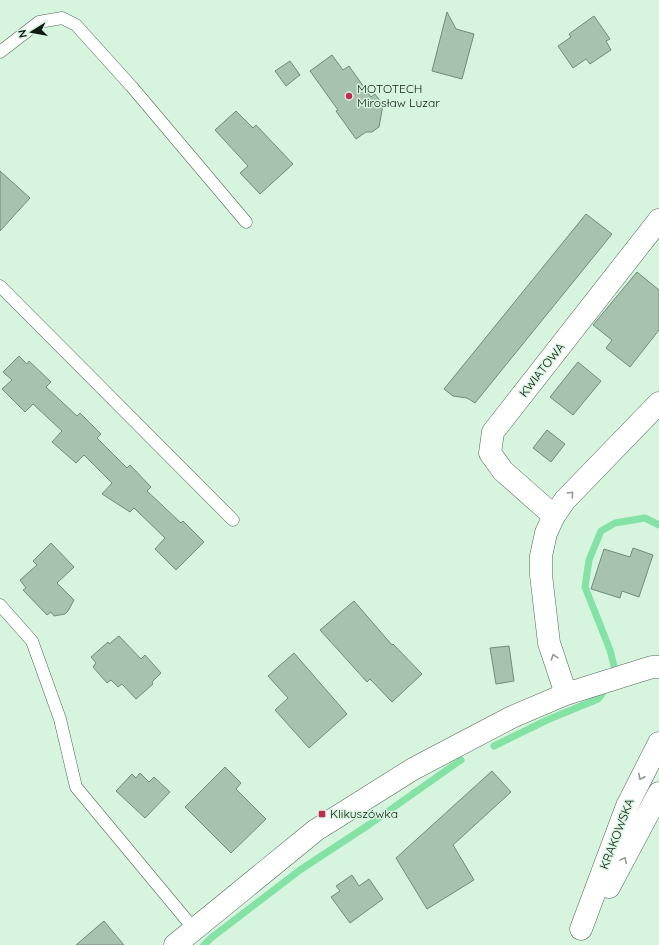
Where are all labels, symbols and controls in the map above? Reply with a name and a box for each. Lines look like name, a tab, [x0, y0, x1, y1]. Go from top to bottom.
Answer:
north arrow	[12, 12, 52, 52]
text: N	[15, 29, 30, 39]
place label: MOTOTECH Mirosław Luzar	[357, 81, 440, 110]
marker: MOTOTECH Mirosław Luzar	[344, 91, 354, 101]
street label: KWIATOWA	[516, 339, 568, 400]
one-way arrow	[566, 491, 574, 499]
one-way arrow	[550, 653, 559, 660]
one-way arrow	[639, 773, 646, 781]
street label: KRAKOWSKA	[596, 796, 637, 871]
place label: Klikuszówka	[330, 806, 398, 821]
marker: Klikuszówka	[317, 809, 327, 819]
one-way arrow	[619, 857, 626, 864]

